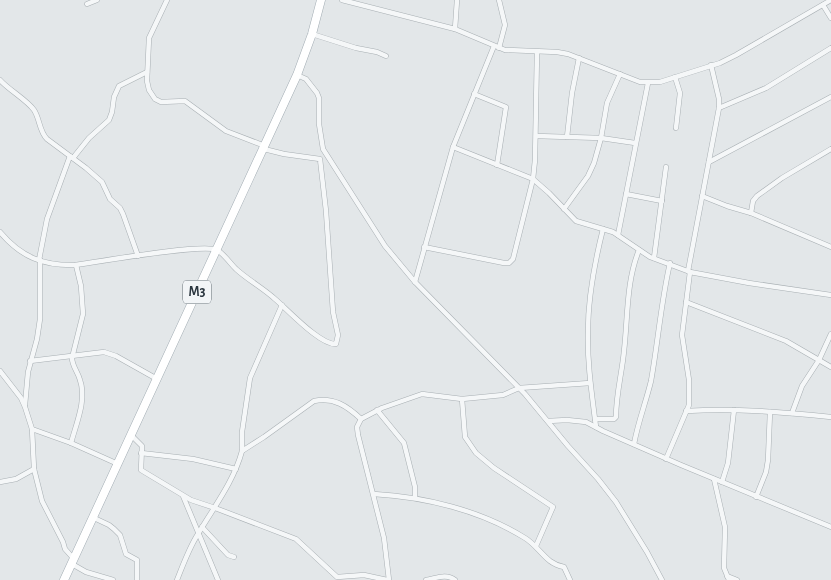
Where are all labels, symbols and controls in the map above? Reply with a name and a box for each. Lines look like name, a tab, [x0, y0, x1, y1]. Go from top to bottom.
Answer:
road number: M3	[183, 280, 211, 304]

